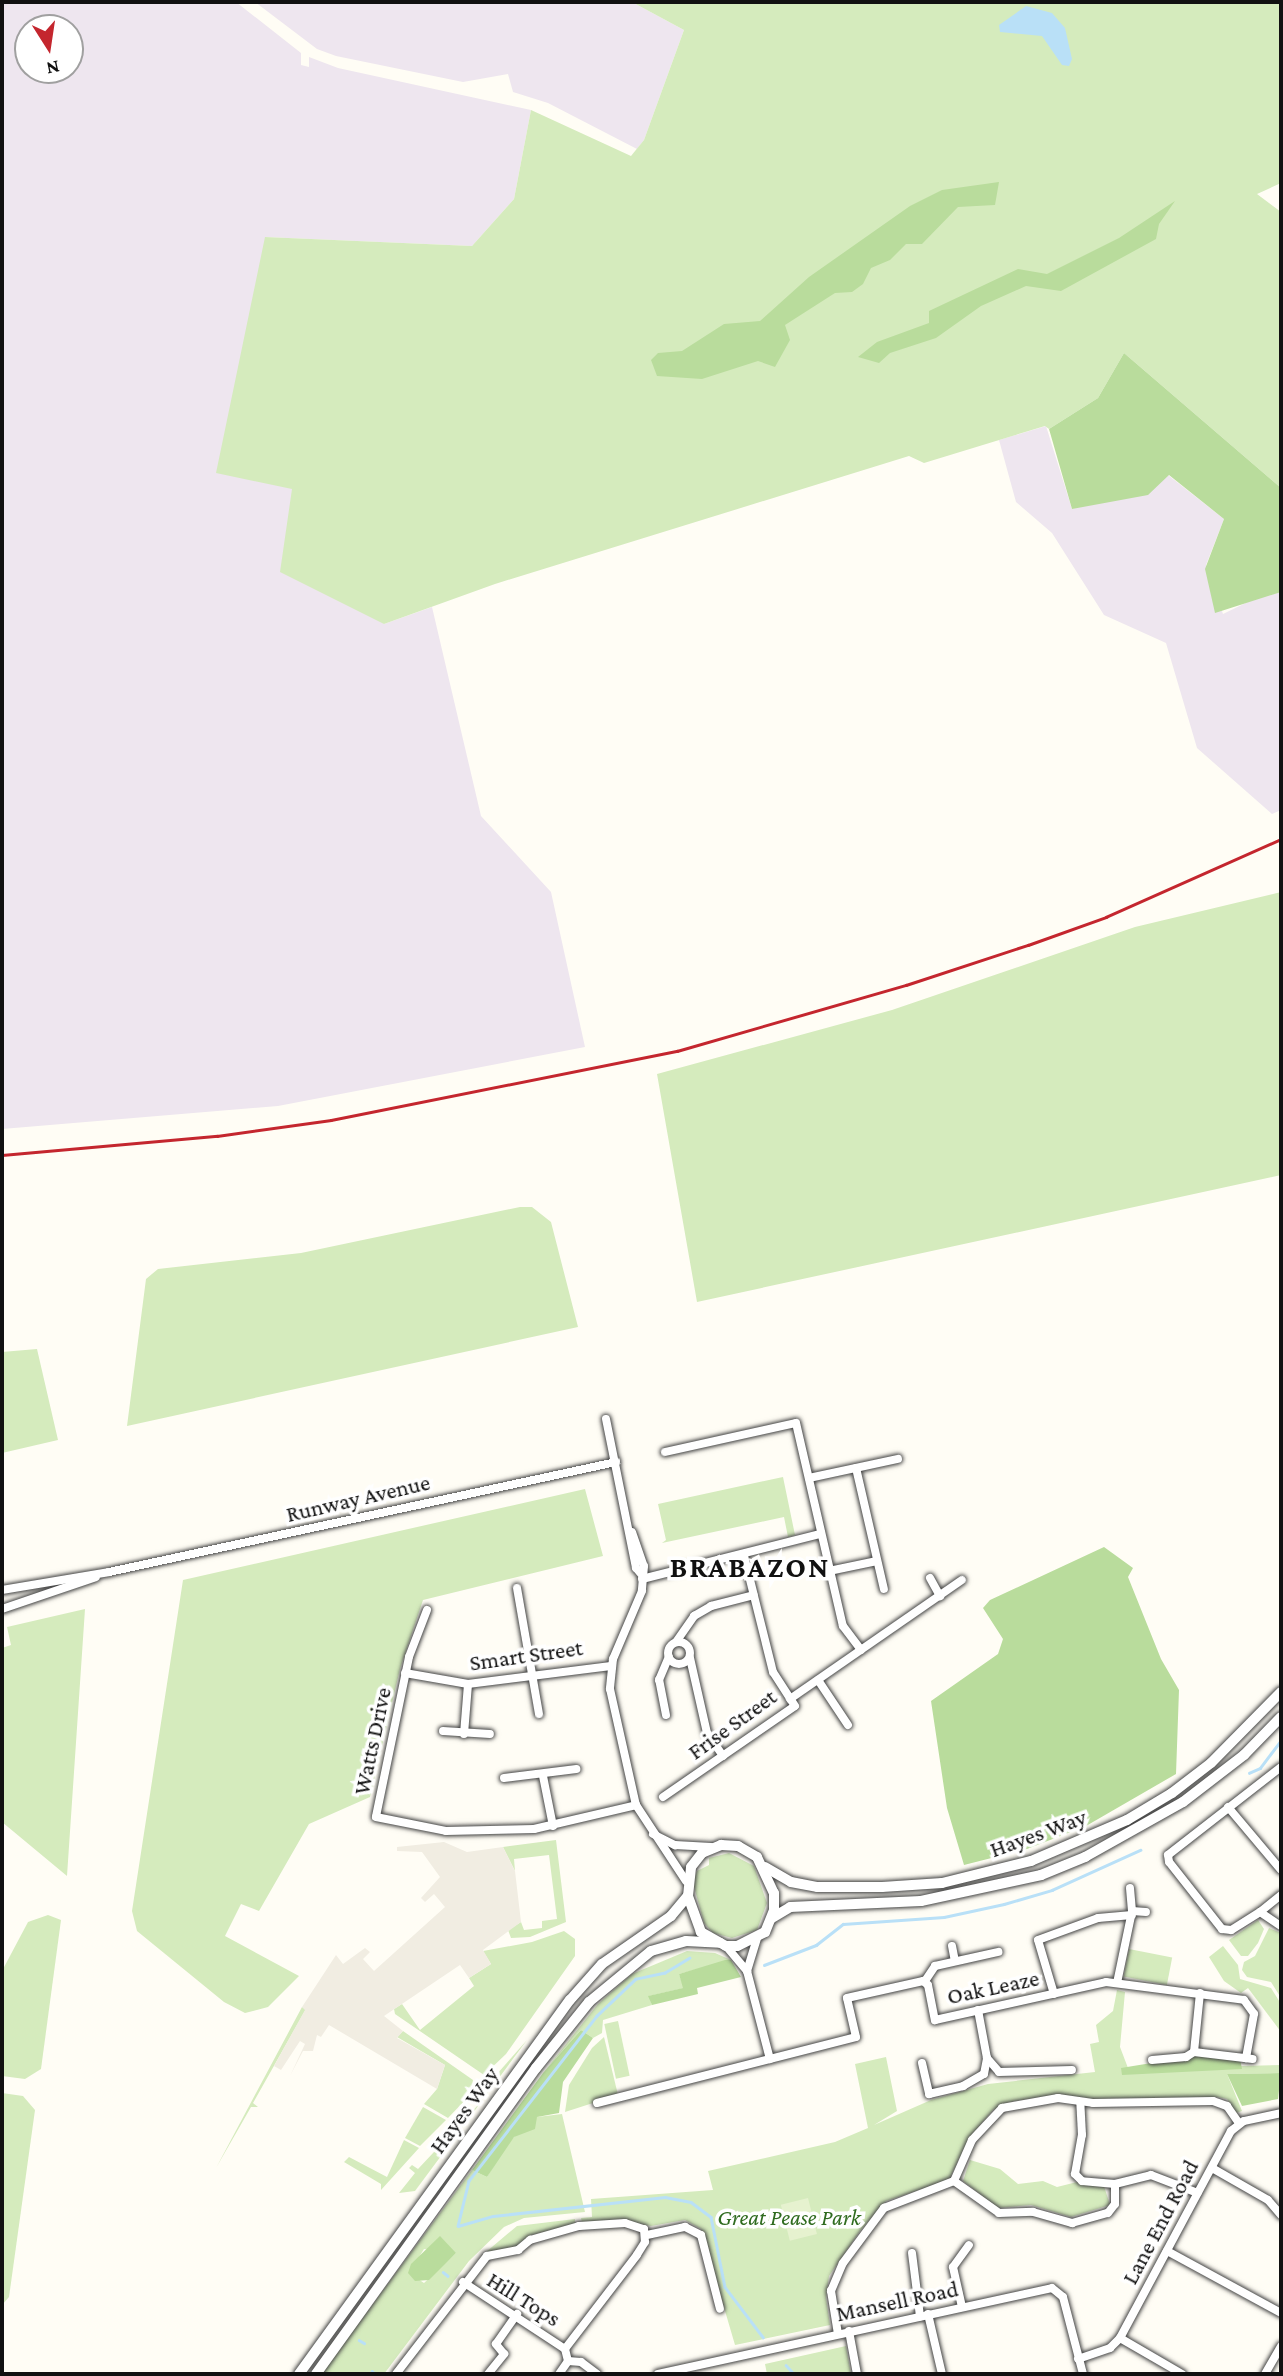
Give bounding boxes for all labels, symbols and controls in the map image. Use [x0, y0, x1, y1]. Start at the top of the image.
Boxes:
north arrow [14, 14, 84, 84]
text: N [45, 56, 62, 80]
street label: Runway Avenue [283, 1468, 433, 1528]
district label: BRABAZON [671, 1549, 829, 1585]
street label: Smart Street [468, 1633, 584, 1677]
street label: Frise Street [682, 1683, 782, 1765]
street label: Watts Drive [347, 1685, 397, 1797]
street label: Hayes Way [986, 1803, 1090, 1863]
street label: Oak Leaze [944, 1964, 1042, 2010]
street label: Hayes Way [423, 2061, 505, 2159]
street label: Lane End Road [1116, 2155, 1204, 2289]
park label: Great Pease Park [717, 2203, 861, 2231]
street label: Hill Tops [482, 2266, 566, 2332]
street label: Mansell Road [833, 2275, 961, 2327]

